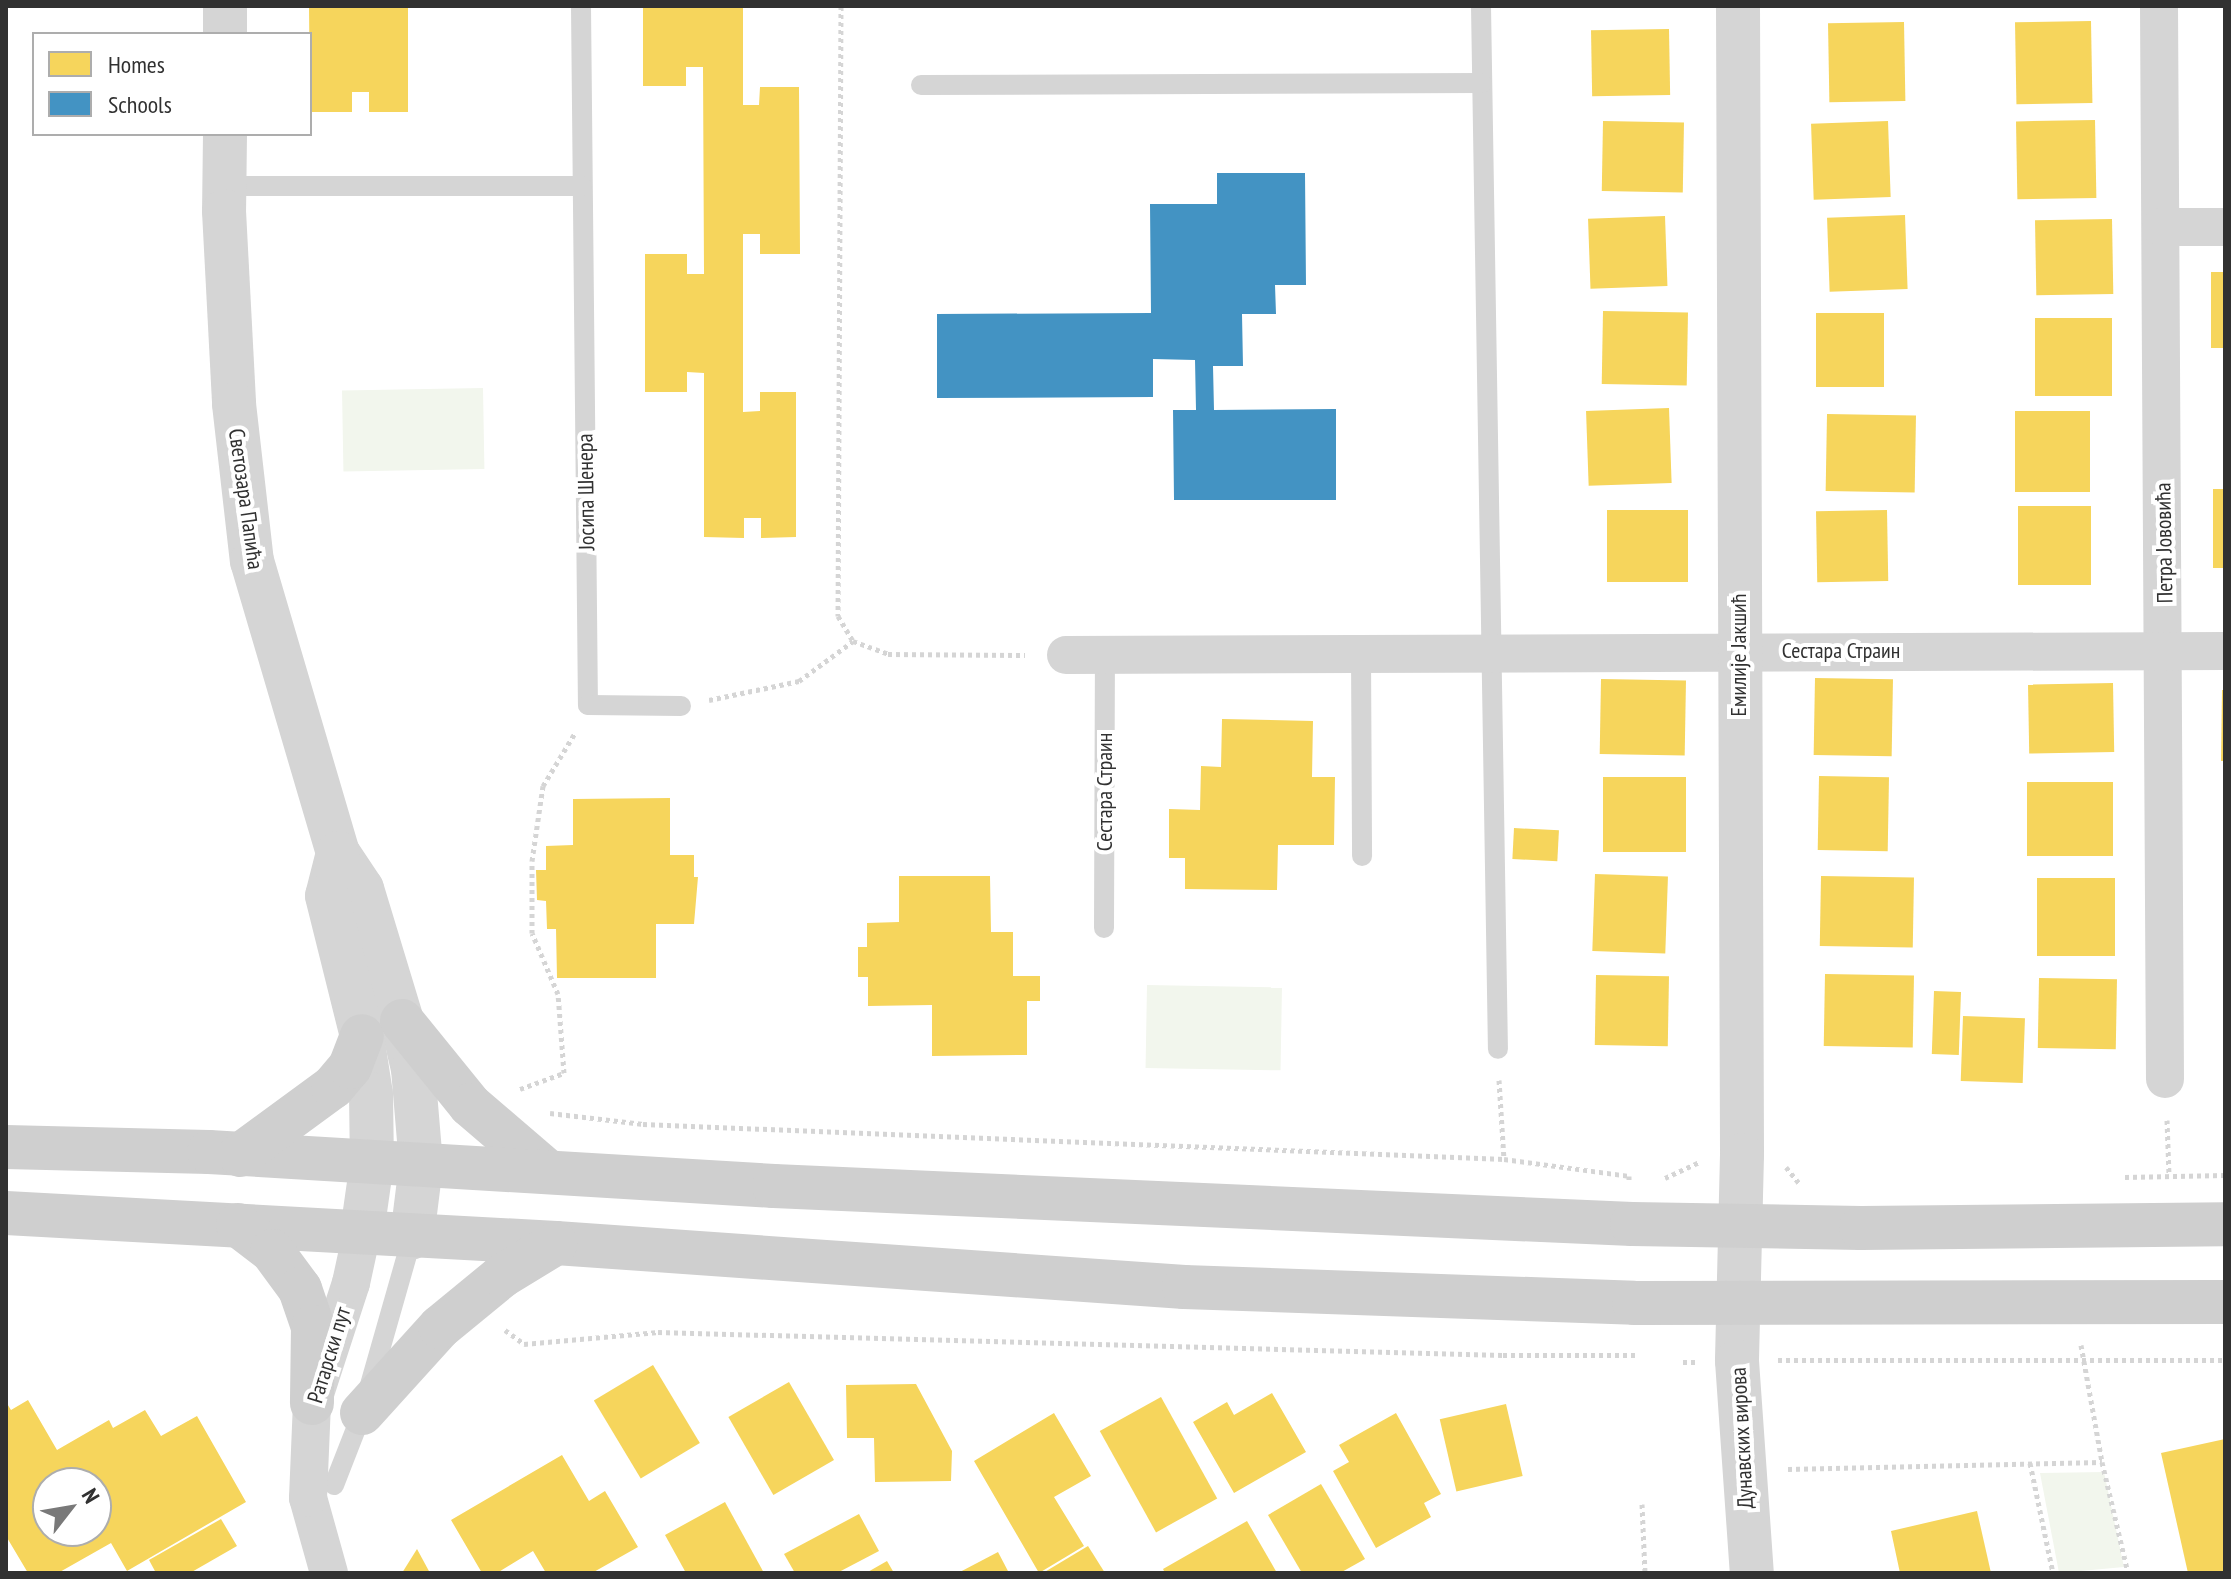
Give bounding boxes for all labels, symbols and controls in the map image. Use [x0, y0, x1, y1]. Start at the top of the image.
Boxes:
legend [32, 32, 312, 136]
text: Homes [108, 49, 165, 80]
text: Schools [108, 89, 172, 120]
street label: Светозара Папића [223, 427, 269, 571]
street label: Јосипа Шенера [572, 433, 600, 551]
street label: Петра Јововића [2150, 482, 2178, 604]
street label: Емилије Јакшић [1726, 594, 1752, 716]
street label: Сестара Страин [1782, 638, 1900, 664]
street label: Сестара Страин [1092, 733, 1118, 851]
street label: Ратарски пут [302, 1304, 356, 1406]
street label: Дунавских вирова [1725, 1366, 1759, 1510]
north arrow [32, 1467, 112, 1547]
text: N [76, 1483, 106, 1508]

